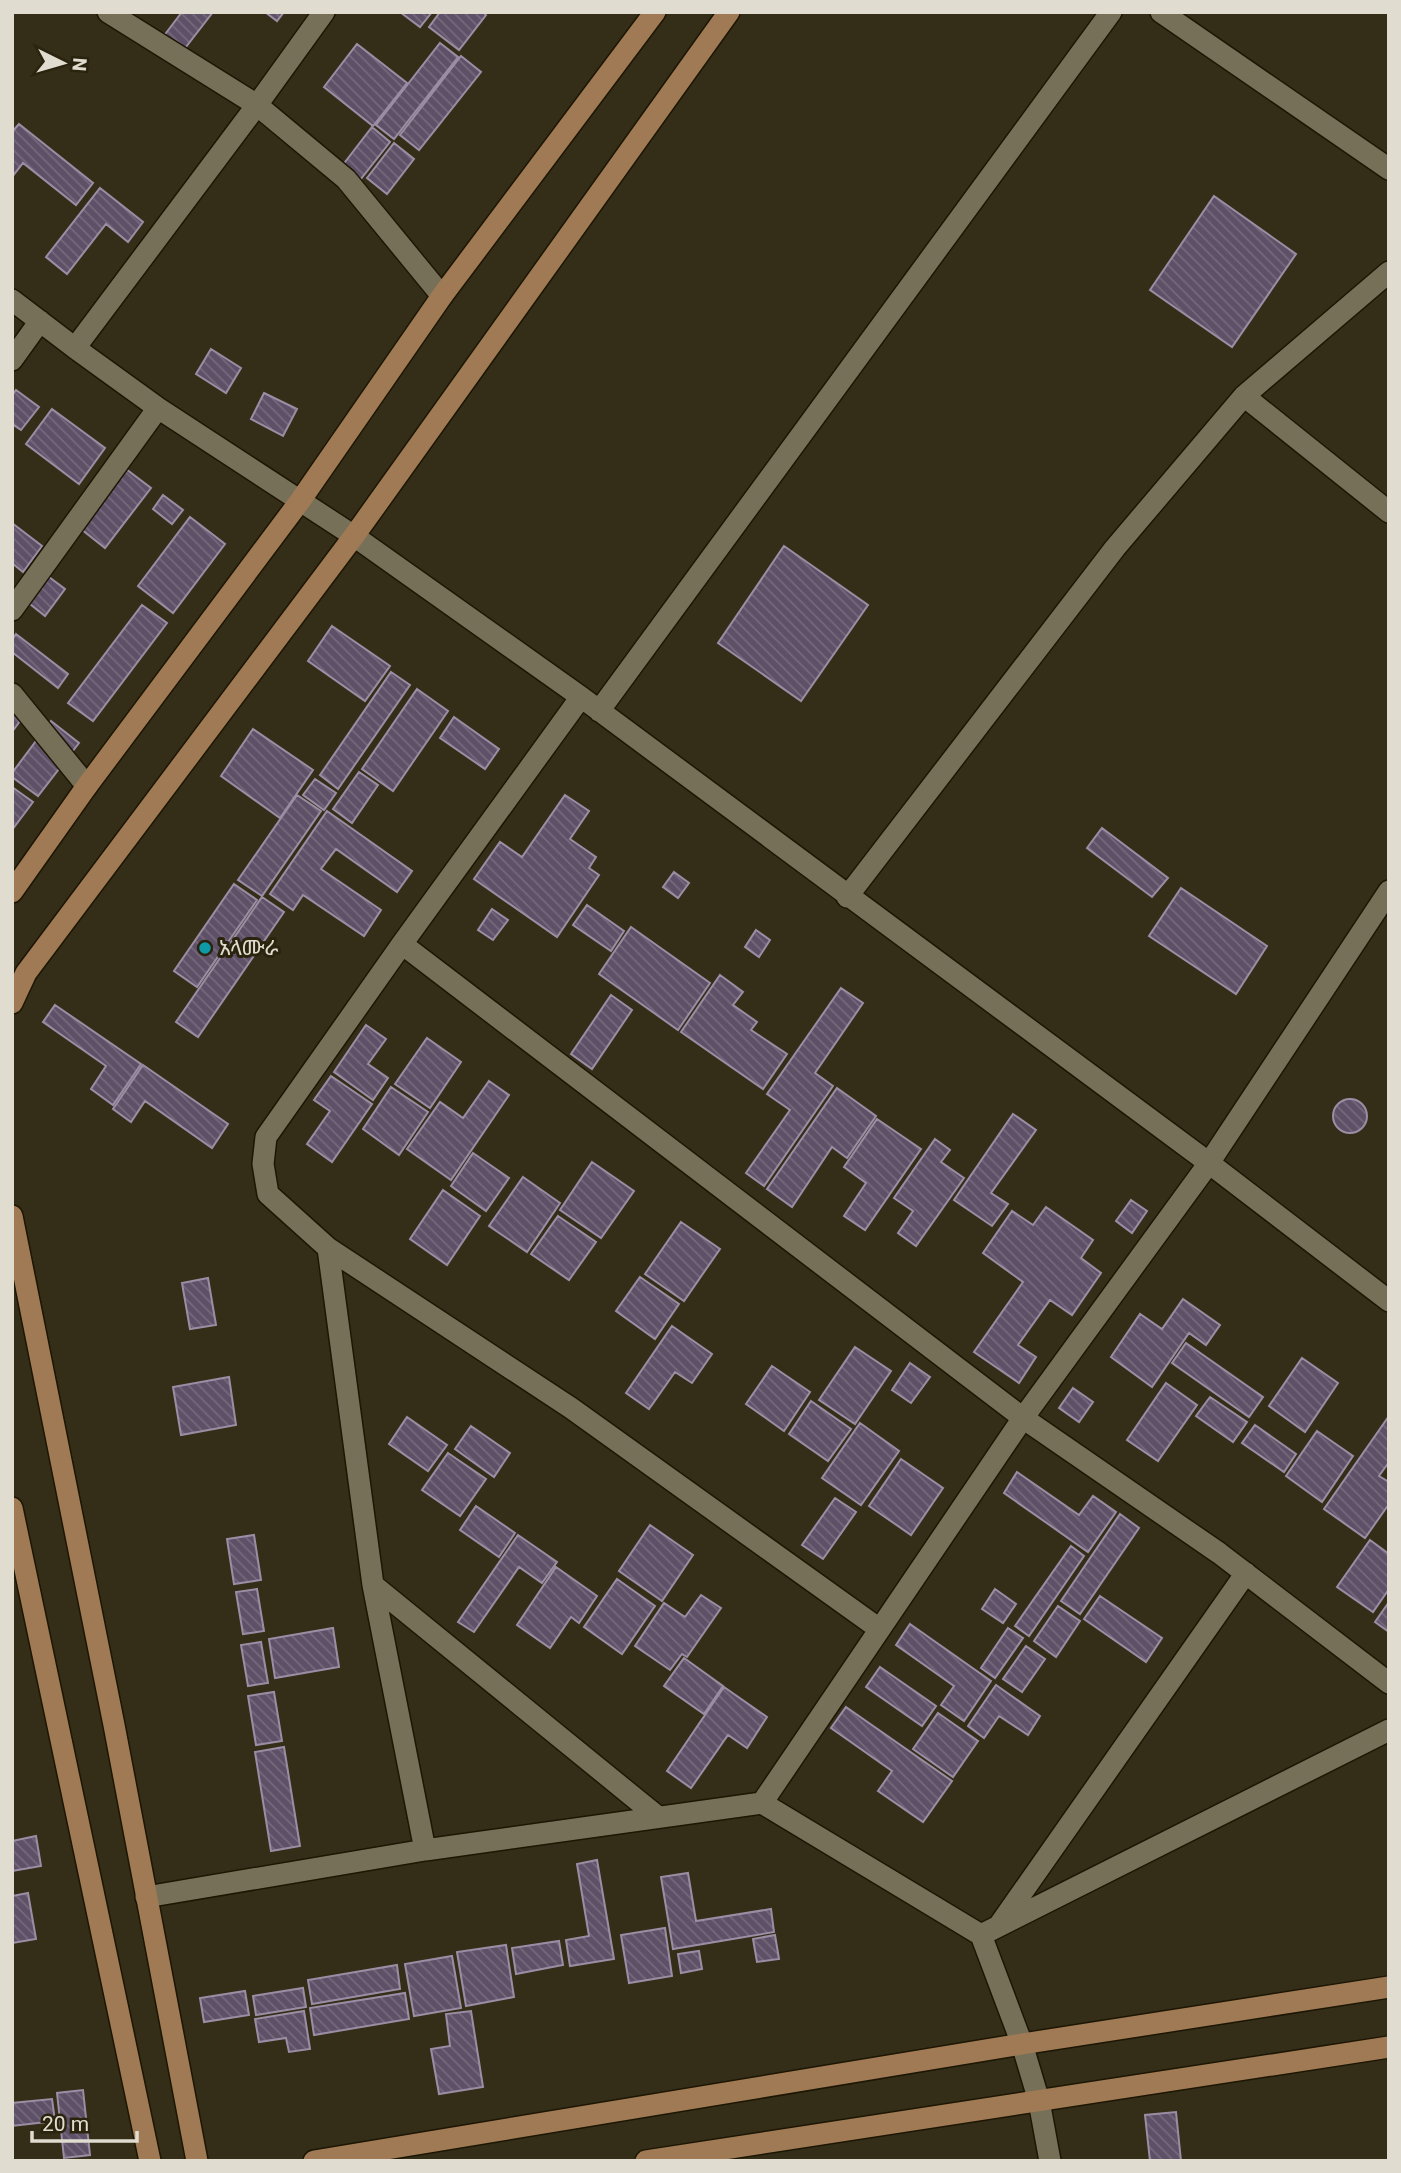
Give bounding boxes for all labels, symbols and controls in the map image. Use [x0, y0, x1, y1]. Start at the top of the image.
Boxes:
north arrow [28, 28, 98, 98]
text: N [67, 57, 91, 72]
place label: አላሙራ [219, 936, 279, 960]
marker: አላሙራ [197, 940, 213, 956]
scale bar [32, 2100, 136, 2144]
text: 20 m [42, 2112, 89, 2136]

